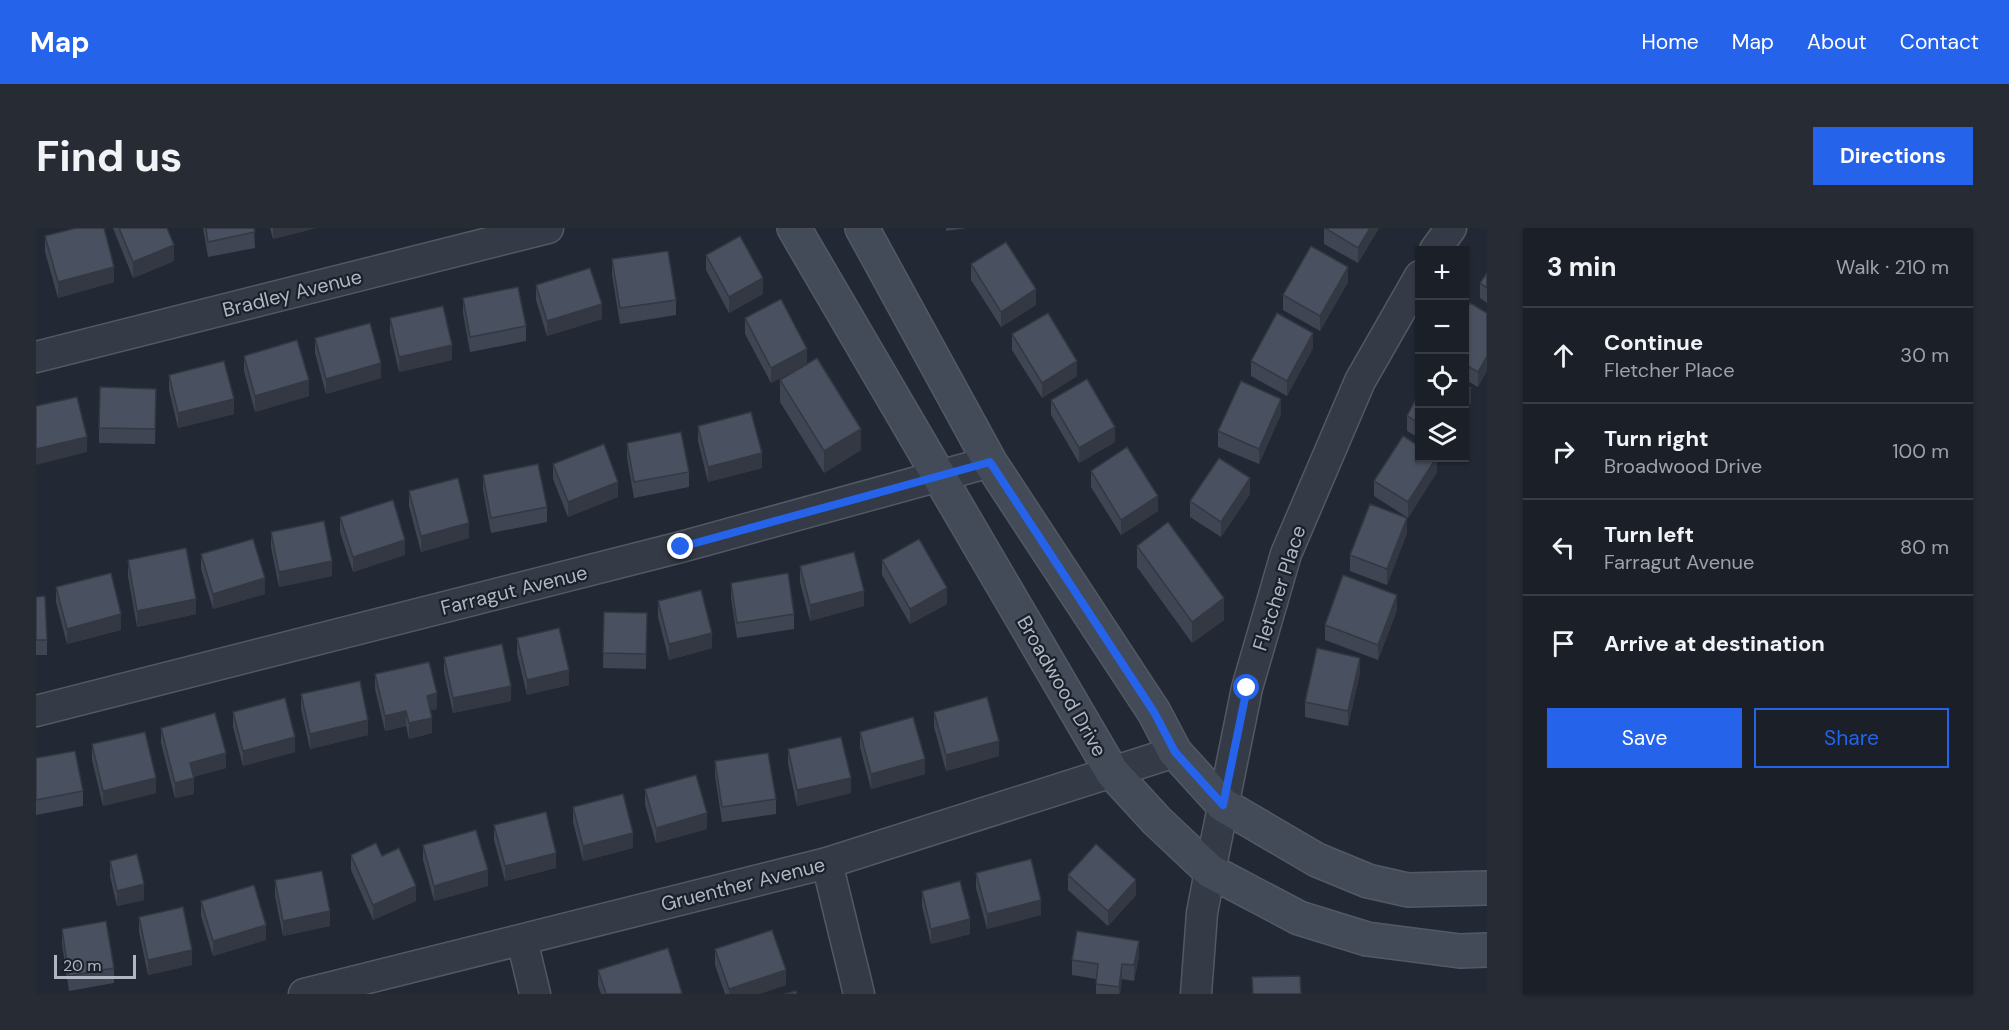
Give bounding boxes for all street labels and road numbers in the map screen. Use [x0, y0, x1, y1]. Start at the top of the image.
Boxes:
street label: Bradley Avenue [220, 263, 364, 323]
street label: Fletcher Place [1246, 522, 1312, 654]
street label: Farragut Avenue [438, 559, 590, 621]
street label: Broadwood Drive [1011, 611, 1113, 761]
street label: Gruenther Avenue [658, 851, 828, 917]

